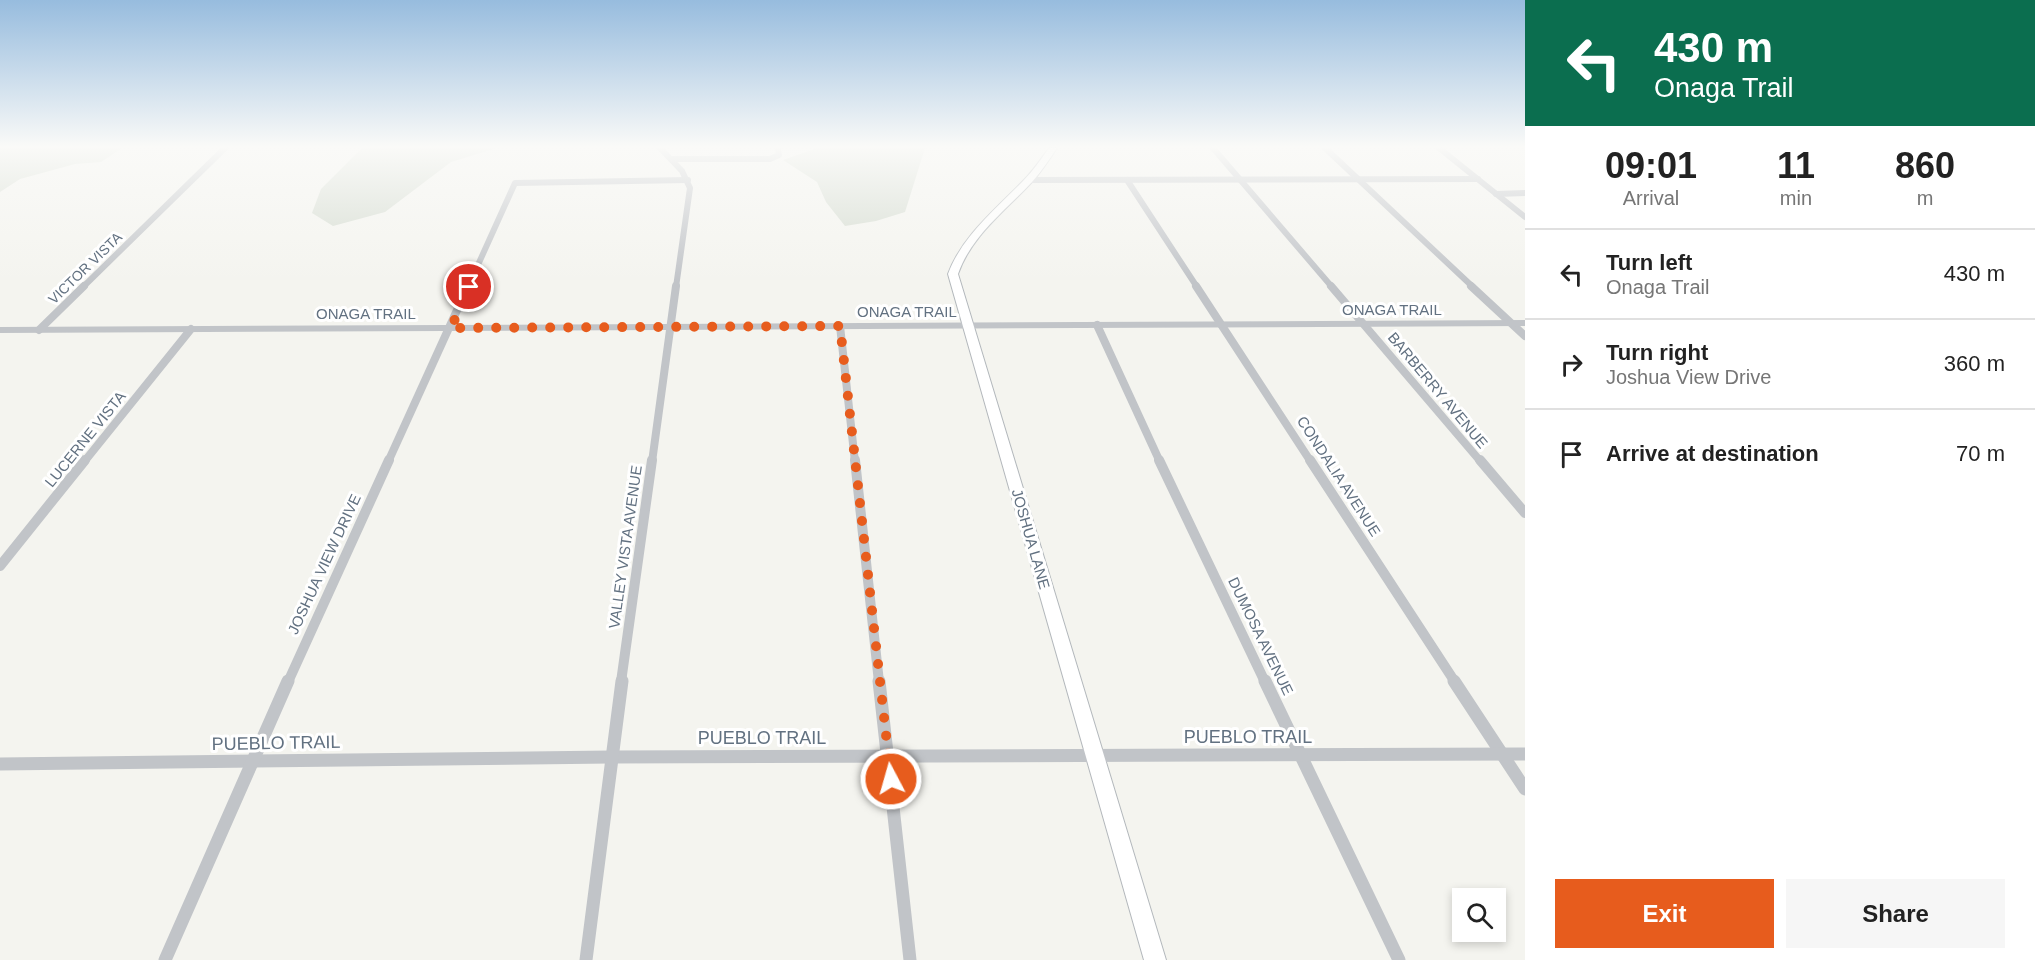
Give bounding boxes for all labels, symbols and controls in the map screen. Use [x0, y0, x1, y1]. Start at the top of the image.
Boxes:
icon: left [1555, 24, 1633, 102]
text: 430 m [1654, 24, 1773, 71]
text: Onaga Trail [1654, 73, 1794, 103]
text: 09:01 [1605, 145, 1697, 186]
text: 11 [1777, 145, 1815, 186]
text: 860 [1895, 145, 1955, 186]
text: Arrival [1623, 187, 1679, 209]
text: min [1780, 187, 1812, 209]
text: m [1917, 187, 1933, 209]
street label: VICTOR VISTA [45, 228, 126, 307]
text: Turn left [1606, 250, 1692, 275]
icon: left [1555, 258, 1588, 291]
pin [443, 261, 494, 312]
text: 430 m [1944, 261, 2005, 286]
icon: arrive [452, 270, 485, 303]
text: Onaga Trail [1606, 276, 1709, 298]
street label: ONAGA TRAIL [1342, 301, 1442, 318]
street label: ONAGA TRAIL [857, 303, 957, 320]
street label: ONAGA TRAIL [316, 305, 416, 322]
street label: BARBERRY AVENUE [1385, 329, 1491, 451]
text: Turn right [1606, 340, 1708, 365]
icon: right [1555, 348, 1588, 381]
text: 360 m [1944, 351, 2005, 376]
text: Joshua View Drive [1606, 366, 1771, 388]
street label: LUCERNE VISTA [41, 388, 129, 490]
street label: CONDALIA AVENUE [1294, 413, 1384, 539]
icon: arrive [1555, 438, 1588, 471]
text: Arrive at destination [1606, 441, 1819, 466]
text: 70 m [1956, 441, 2005, 466]
street label: VALLEY VISTA AVENUE [605, 464, 645, 630]
street label: JOSHUA LANE [1009, 487, 1053, 591]
street label: JOSHUA VIEW DRIVE [284, 491, 364, 637]
street label: DUMOSA AVENUE [1225, 574, 1297, 698]
street label: PUEBLO TRAIL [1184, 727, 1312, 747]
street label: PUEBLO TRAIL [698, 728, 826, 748]
street label: PUEBLO TRAIL [211, 732, 341, 754]
position arrow [859, 747, 923, 811]
button: Exit [1555, 879, 1774, 948]
button: Share [1786, 879, 2005, 948]
map controls [1452, 888, 1506, 942]
button: search [1452, 888, 1506, 942]

